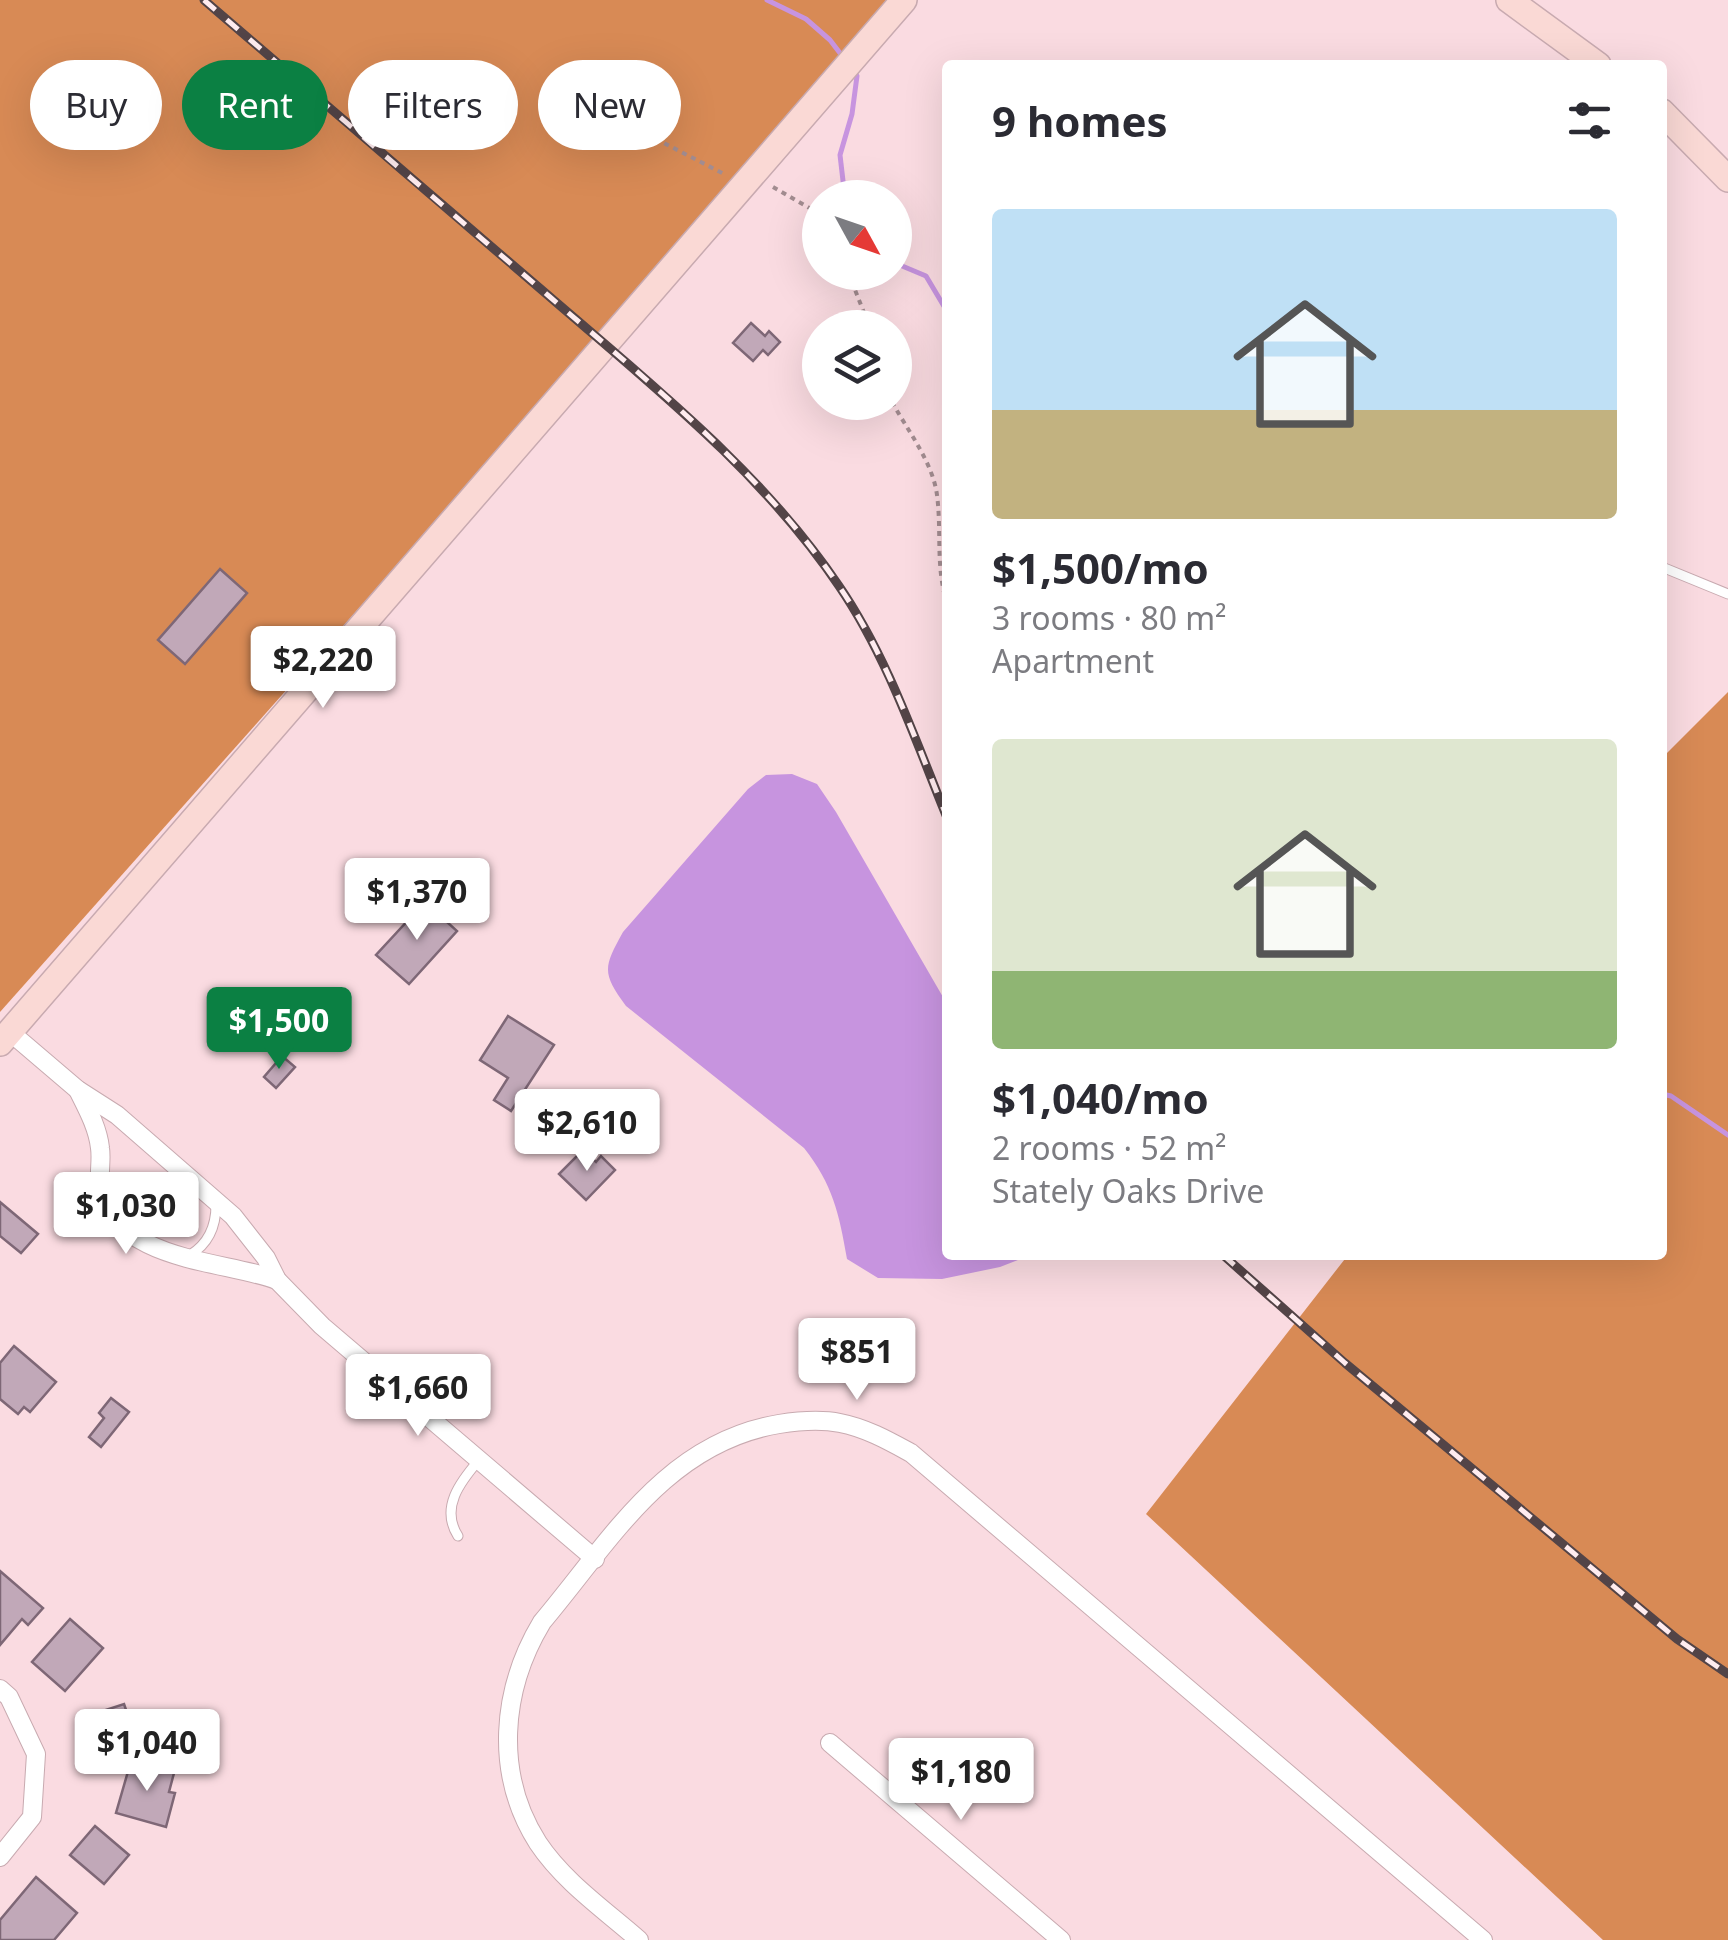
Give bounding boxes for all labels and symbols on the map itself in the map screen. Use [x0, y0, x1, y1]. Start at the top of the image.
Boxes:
north arrow [802, 180, 912, 290]
pin: $2,220 [242, 626, 404, 711]
pin: $1,370 [336, 858, 498, 943]
pin: $1,500 [198, 987, 360, 1072]
pin: $2,610 [506, 1089, 668, 1174]
pin: $1,030 [45, 1172, 207, 1257]
pin: $851 [798, 1318, 916, 1403]
pin: $1,660 [337, 1354, 499, 1439]
pin: $1,040 [66, 1709, 228, 1794]
pin: $1,180 [880, 1738, 1042, 1823]

